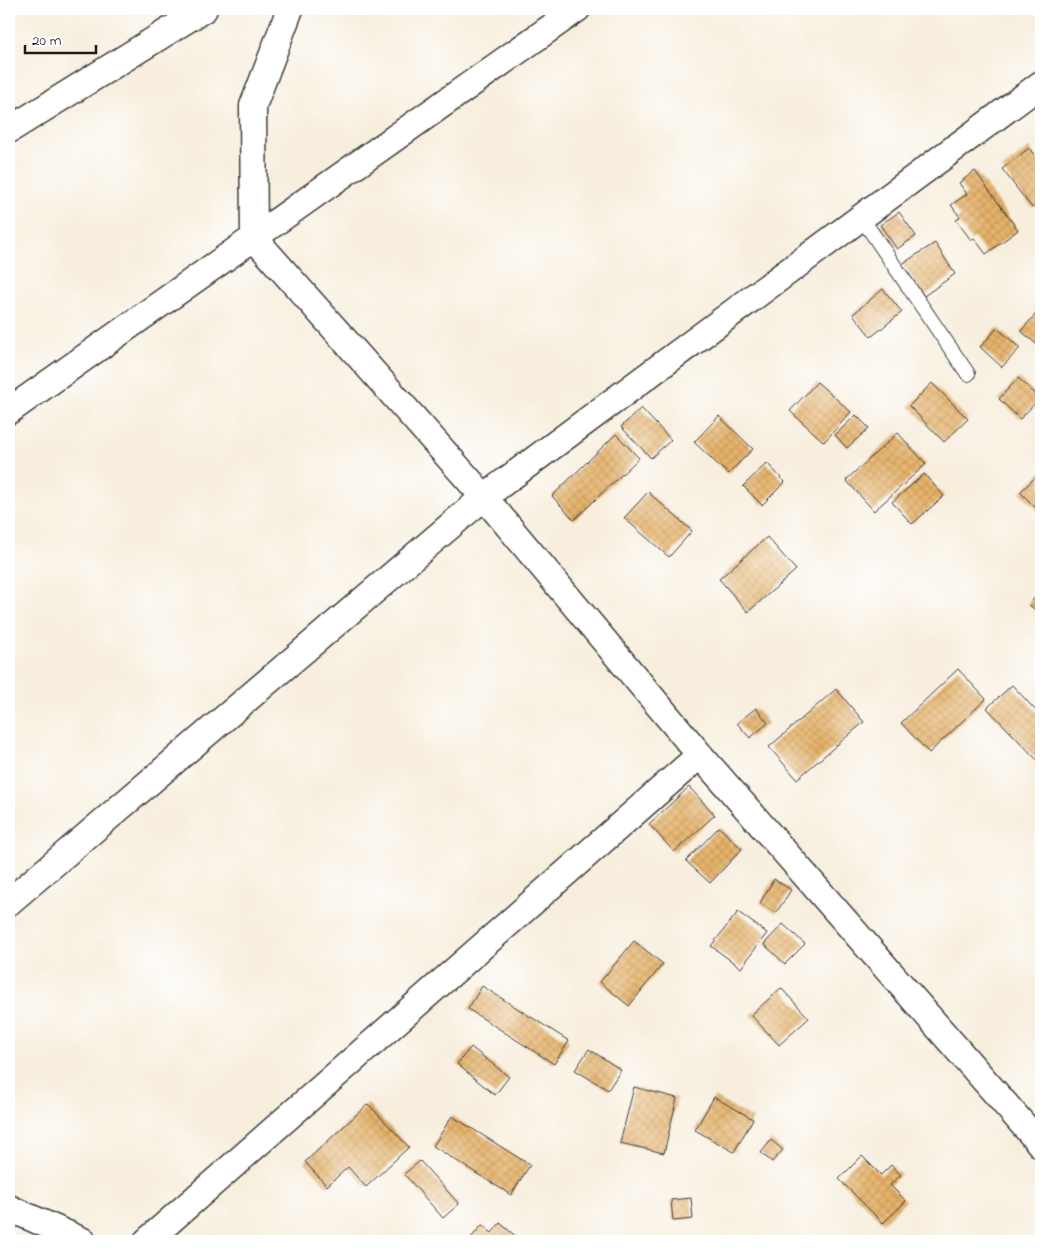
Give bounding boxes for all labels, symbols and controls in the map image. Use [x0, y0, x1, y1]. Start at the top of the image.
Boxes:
scale bar [25, 22, 96, 54]
text: 20 m [32, 30, 62, 52]

